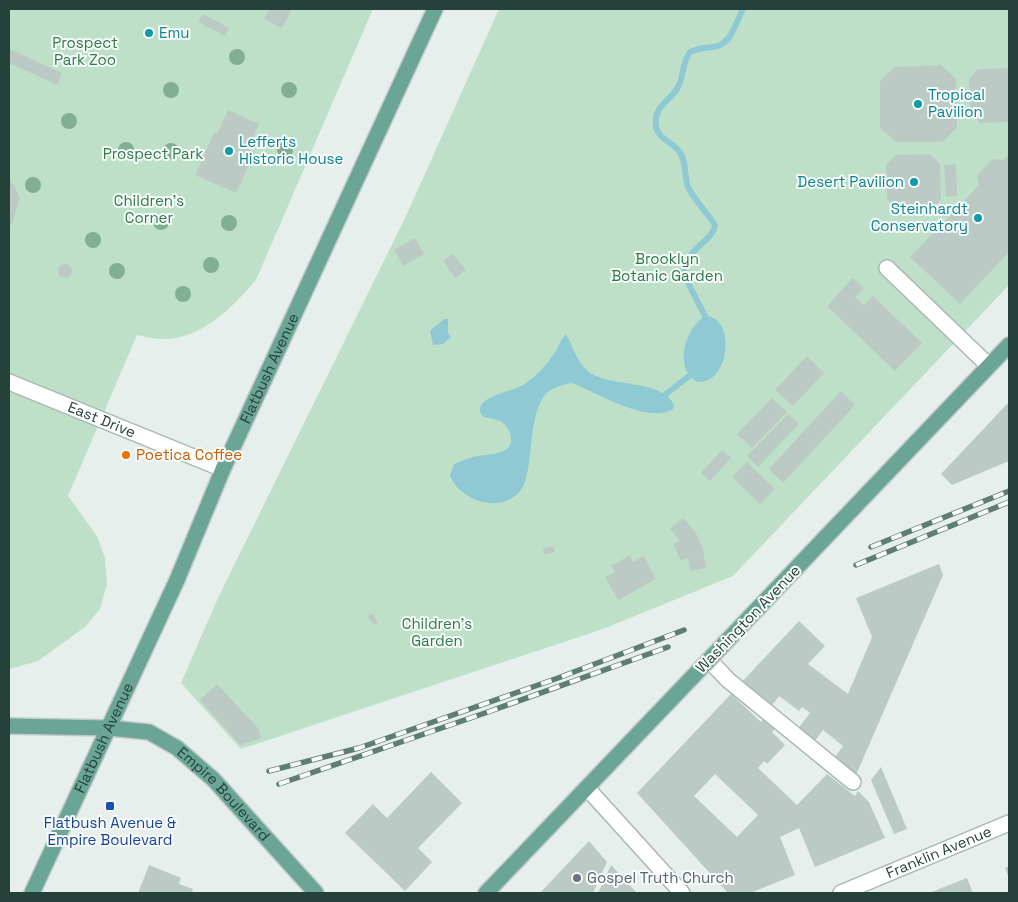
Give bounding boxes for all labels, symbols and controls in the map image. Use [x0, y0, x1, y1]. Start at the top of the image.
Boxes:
place label: Emu [159, 23, 189, 42]
marker: Emu [143, 27, 155, 39]
park label: Prospect Park Zoo [52, 33, 118, 69]
place label: Tropical Pavilion [928, 85, 985, 121]
marker: Tropical Pavilion [912, 98, 924, 110]
place label: Lefferts Historic House [239, 132, 343, 168]
park label: Prospect Park [103, 144, 203, 163]
marker: Lefferts Historic House [223, 145, 235, 157]
place label: Desert Pavilion [797, 172, 904, 191]
marker: Desert Pavilion [908, 176, 920, 188]
park label: Children's Corner [114, 191, 184, 227]
place label: Steinhardt Conservatory [871, 199, 968, 235]
marker: Steinhardt Conservatory [972, 212, 984, 224]
park label: Brooklyn Botanic Garden [611, 249, 723, 285]
street label: Flatbush Avenue [235, 310, 303, 426]
street label: East Drive [65, 397, 139, 442]
place label: Poetica Coffee [136, 445, 242, 464]
marker: Poetica Coffee [120, 449, 132, 461]
street label: Washington Avenue [691, 561, 804, 677]
park label: Children's Garden [402, 614, 472, 650]
street label: Flatbush Avenue [70, 679, 137, 796]
street label: Empire Boulevard [173, 742, 274, 845]
marker: Flatbush Avenue & Empire Boulevard [104, 800, 116, 812]
place label: Flatbush Avenue & Empire Boulevard [44, 813, 176, 849]
street label: Franklin Avenue [883, 821, 994, 882]
place label: Gospel Truth Church [587, 868, 734, 887]
marker: Gospel Truth Church [571, 872, 583, 884]

